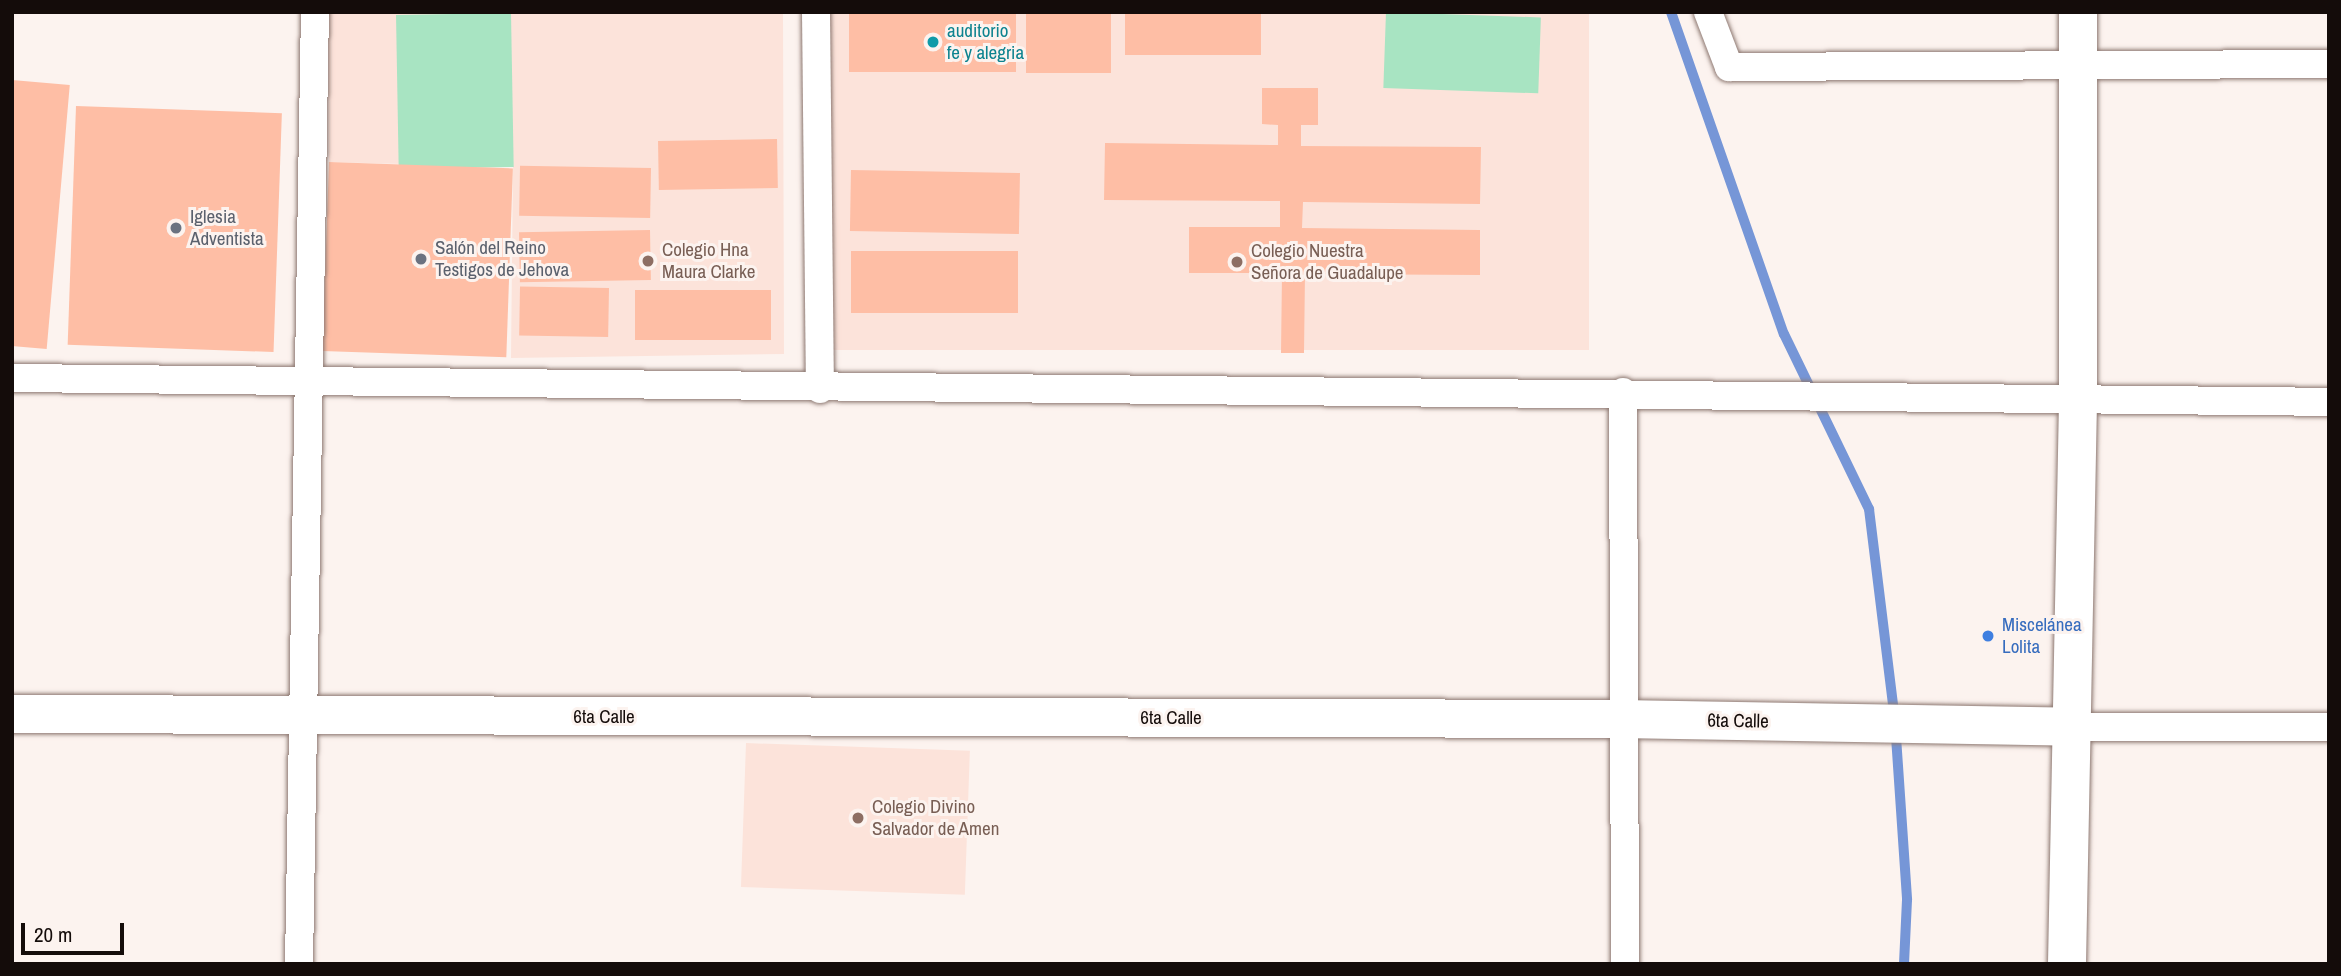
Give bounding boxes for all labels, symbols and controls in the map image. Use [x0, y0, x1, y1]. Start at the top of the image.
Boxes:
place label: auditorio fe y alegria [947, 20, 1024, 64]
marker: auditorio fe y alegria [925, 34, 941, 50]
place label: Iglesia Adventista [190, 206, 264, 250]
marker: Iglesia Adventista [168, 220, 184, 236]
place label: Salón del Reino Testigos de Jehova [435, 237, 569, 281]
place label: Colegio Hna Maura Clarke [662, 239, 755, 283]
place label: Colegio Nuestra Señora de Guadalupe [1251, 240, 1403, 284]
marker: Salón del Reino Testigos de Jehova [413, 251, 429, 267]
marker: Colegio Hna Maura Clarke [640, 253, 656, 269]
marker: Colegio Nuestra Señora de Guadalupe [1229, 254, 1245, 270]
place label: Miscelánea Lolita [2002, 614, 2082, 658]
marker: Miscelánea Lolita [1980, 628, 1996, 644]
street label: 6ta Calle [573, 706, 635, 728]
street label: 6ta Calle [1140, 707, 1202, 729]
street label: 6ta Calle [1707, 709, 1769, 733]
place label: Colegio Divino Salvador de Amen [872, 796, 1000, 840]
marker: Colegio Divino Salvador de Amen [850, 810, 866, 826]
scale bar [24, 909, 128, 953]
text: 20 m [34, 920, 72, 949]

